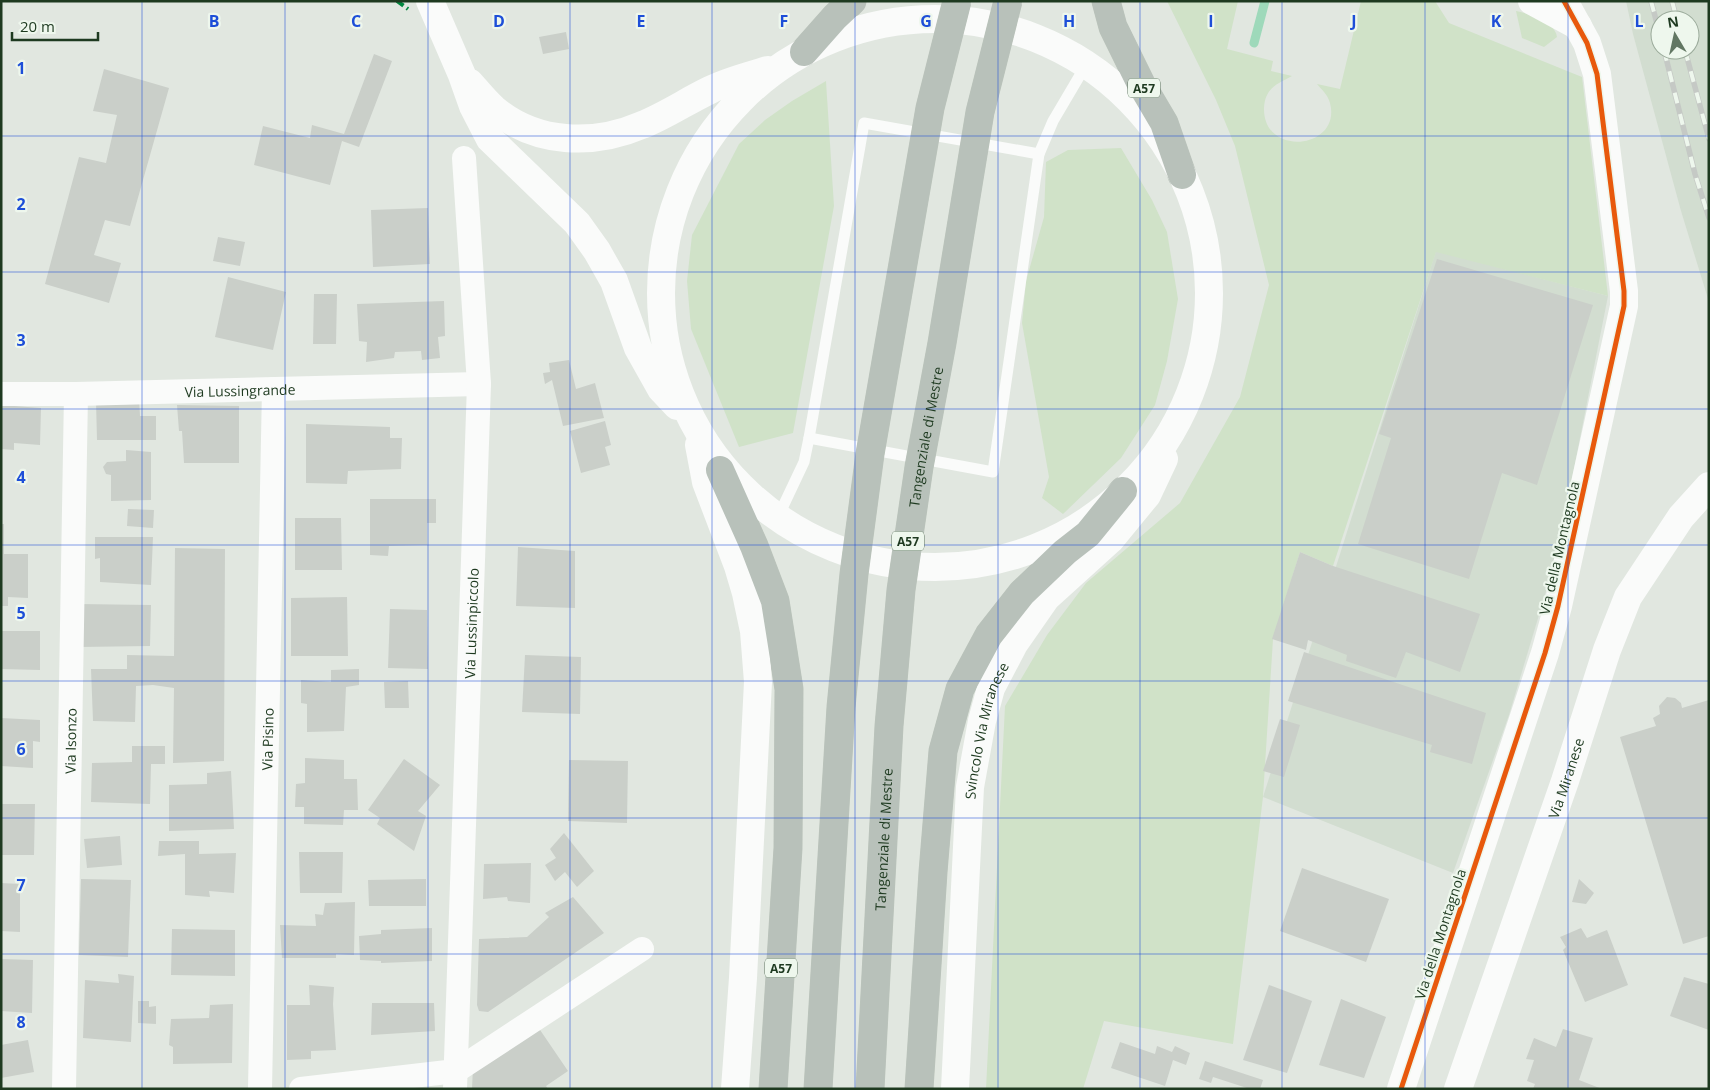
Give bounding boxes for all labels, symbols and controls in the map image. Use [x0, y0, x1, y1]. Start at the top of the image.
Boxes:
scale bar [12, 10, 99, 42]
text: B [209, 10, 219, 32]
text: C [351, 10, 361, 32]
text: D [493, 10, 505, 32]
text: E [637, 10, 646, 32]
text: F [780, 10, 788, 32]
text: G [920, 10, 932, 32]
text: H [1063, 10, 1075, 32]
text: I [1208, 10, 1214, 32]
text: J [1349, 10, 1357, 32]
text: K [1491, 10, 1502, 32]
text: L [1634, 10, 1644, 32]
north arrow [1650, 10, 1700, 60]
text: N [1666, 11, 1680, 32]
text: 20 m [20, 16, 55, 36]
text: 1 [16, 57, 26, 79]
road number: A57 [1128, 78, 1160, 98]
text: 2 [16, 193, 26, 215]
text: 3 [16, 329, 26, 351]
street label: Tangenziale di Mestre [904, 365, 947, 509]
street label: Via Lussingrande [184, 379, 296, 401]
text: 4 [16, 466, 26, 488]
street label: Via della Montagnola [1534, 479, 1584, 617]
road number: A57 [892, 532, 924, 550]
street label: Via Lussinpiccolo [459, 568, 482, 679]
text: 5 [16, 602, 26, 624]
street label: Svincolo Via Miranese [960, 659, 1013, 800]
street label: Via Isonzo [60, 708, 80, 774]
street label: Via Pisino [257, 708, 277, 771]
street label: Via Miranese [1543, 735, 1588, 821]
text: 6 [16, 738, 26, 760]
street label: Tangenziale di Mestre [870, 767, 896, 911]
street label: Via della Montagnola [1410, 866, 1470, 1002]
text: 7 [16, 874, 26, 896]
road number: A57 [765, 958, 797, 978]
text: 8 [16, 1011, 26, 1033]

